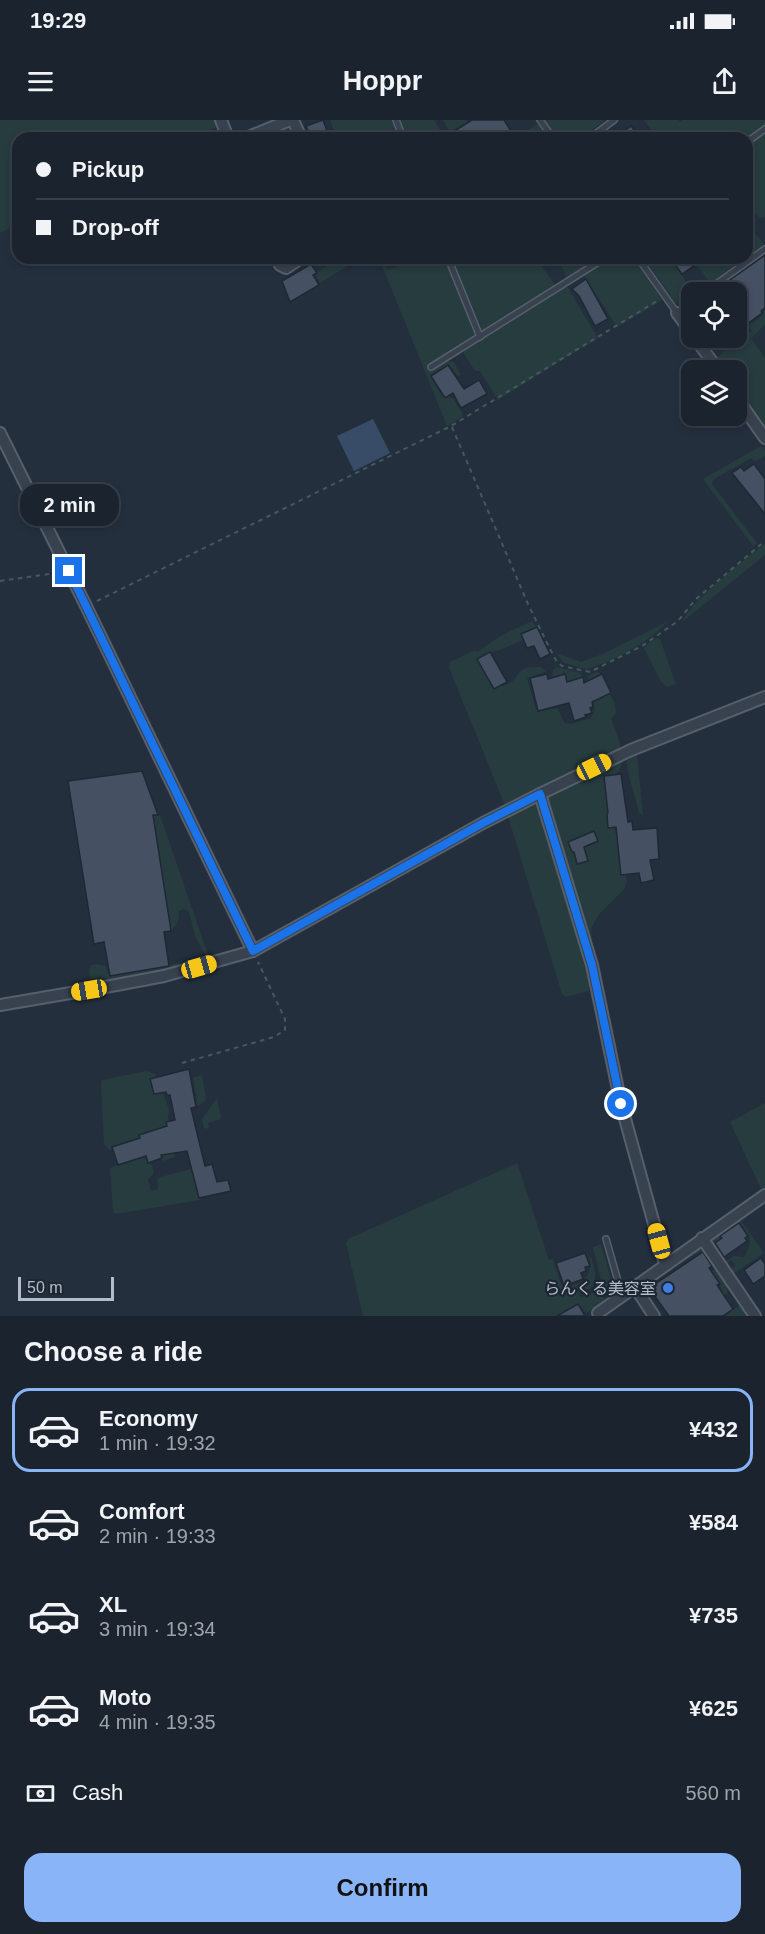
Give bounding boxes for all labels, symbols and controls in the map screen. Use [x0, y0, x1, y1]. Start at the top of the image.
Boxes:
text: 19:29 [30, 8, 86, 33]
icon: menu [24, 65, 57, 98]
icon: share [708, 65, 741, 98]
text: Hoppr [343, 66, 422, 96]
text: Pickup [72, 157, 144, 182]
text: Drop-off [72, 215, 159, 240]
map controls [681, 282, 747, 426]
button: locate [681, 282, 747, 348]
button: layers [681, 360, 747, 426]
callout: 2 min [20, 484, 118, 526]
text: 2 min [43, 494, 96, 516]
route end [55, 557, 82, 584]
car [574, 751, 614, 783]
car [179, 953, 219, 981]
car [70, 978, 108, 1002]
route start [607, 1090, 634, 1117]
car [646, 1221, 672, 1261]
scale bar [18, 1274, 114, 1302]
text: 50 m [27, 1279, 63, 1296]
place label: らんくる美容室 [544, 1280, 656, 1297]
marker: らんくる美容室 [661, 1281, 675, 1295]
text: Choose a ride [24, 1337, 203, 1367]
icon: car [27, 1403, 81, 1457]
text: Economy [99, 1406, 198, 1431]
text: ¥432 [689, 1417, 738, 1442]
text: 1 min · 19:32 [99, 1432, 216, 1454]
icon: car [27, 1496, 81, 1550]
text: Comfort [99, 1499, 185, 1524]
text: ¥584 [689, 1510, 738, 1535]
text: 2 min · 19:33 [99, 1525, 216, 1547]
icon: car [27, 1589, 81, 1643]
text: XL [99, 1592, 127, 1617]
text: ¥735 [689, 1603, 738, 1628]
text: 3 min · 19:34 [99, 1618, 216, 1640]
icon: car [27, 1682, 81, 1736]
text: Moto [99, 1685, 152, 1710]
text: ¥625 [689, 1696, 738, 1721]
text: 4 min · 19:35 [99, 1711, 216, 1733]
icon: cash [24, 1777, 57, 1810]
text: Cash [72, 1780, 123, 1805]
text: 560 m [685, 1782, 741, 1804]
button: Confirm [24, 1853, 741, 1922]

